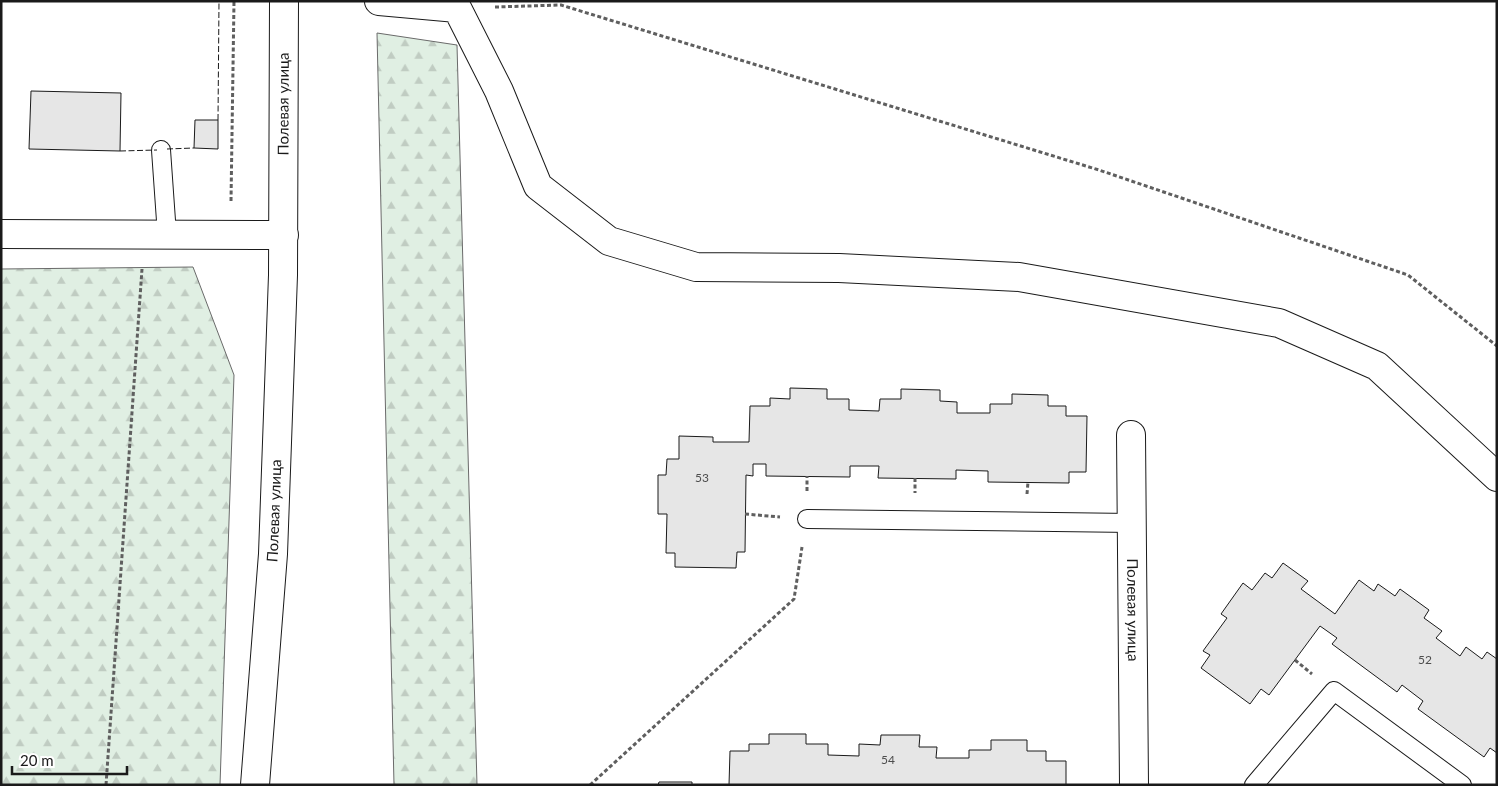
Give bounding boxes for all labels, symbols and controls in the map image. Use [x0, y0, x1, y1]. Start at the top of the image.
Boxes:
street label: Полевая улица [273, 52, 292, 155]
street label: Полевая улица [262, 459, 284, 563]
house number: 53 [695, 470, 709, 485]
street label: Полевая улица [1124, 558, 1143, 662]
house number: 52 [1418, 652, 1432, 667]
scale bar [12, 744, 128, 776]
text: 20 m [20, 751, 54, 769]
house number: 54 [881, 752, 895, 767]

